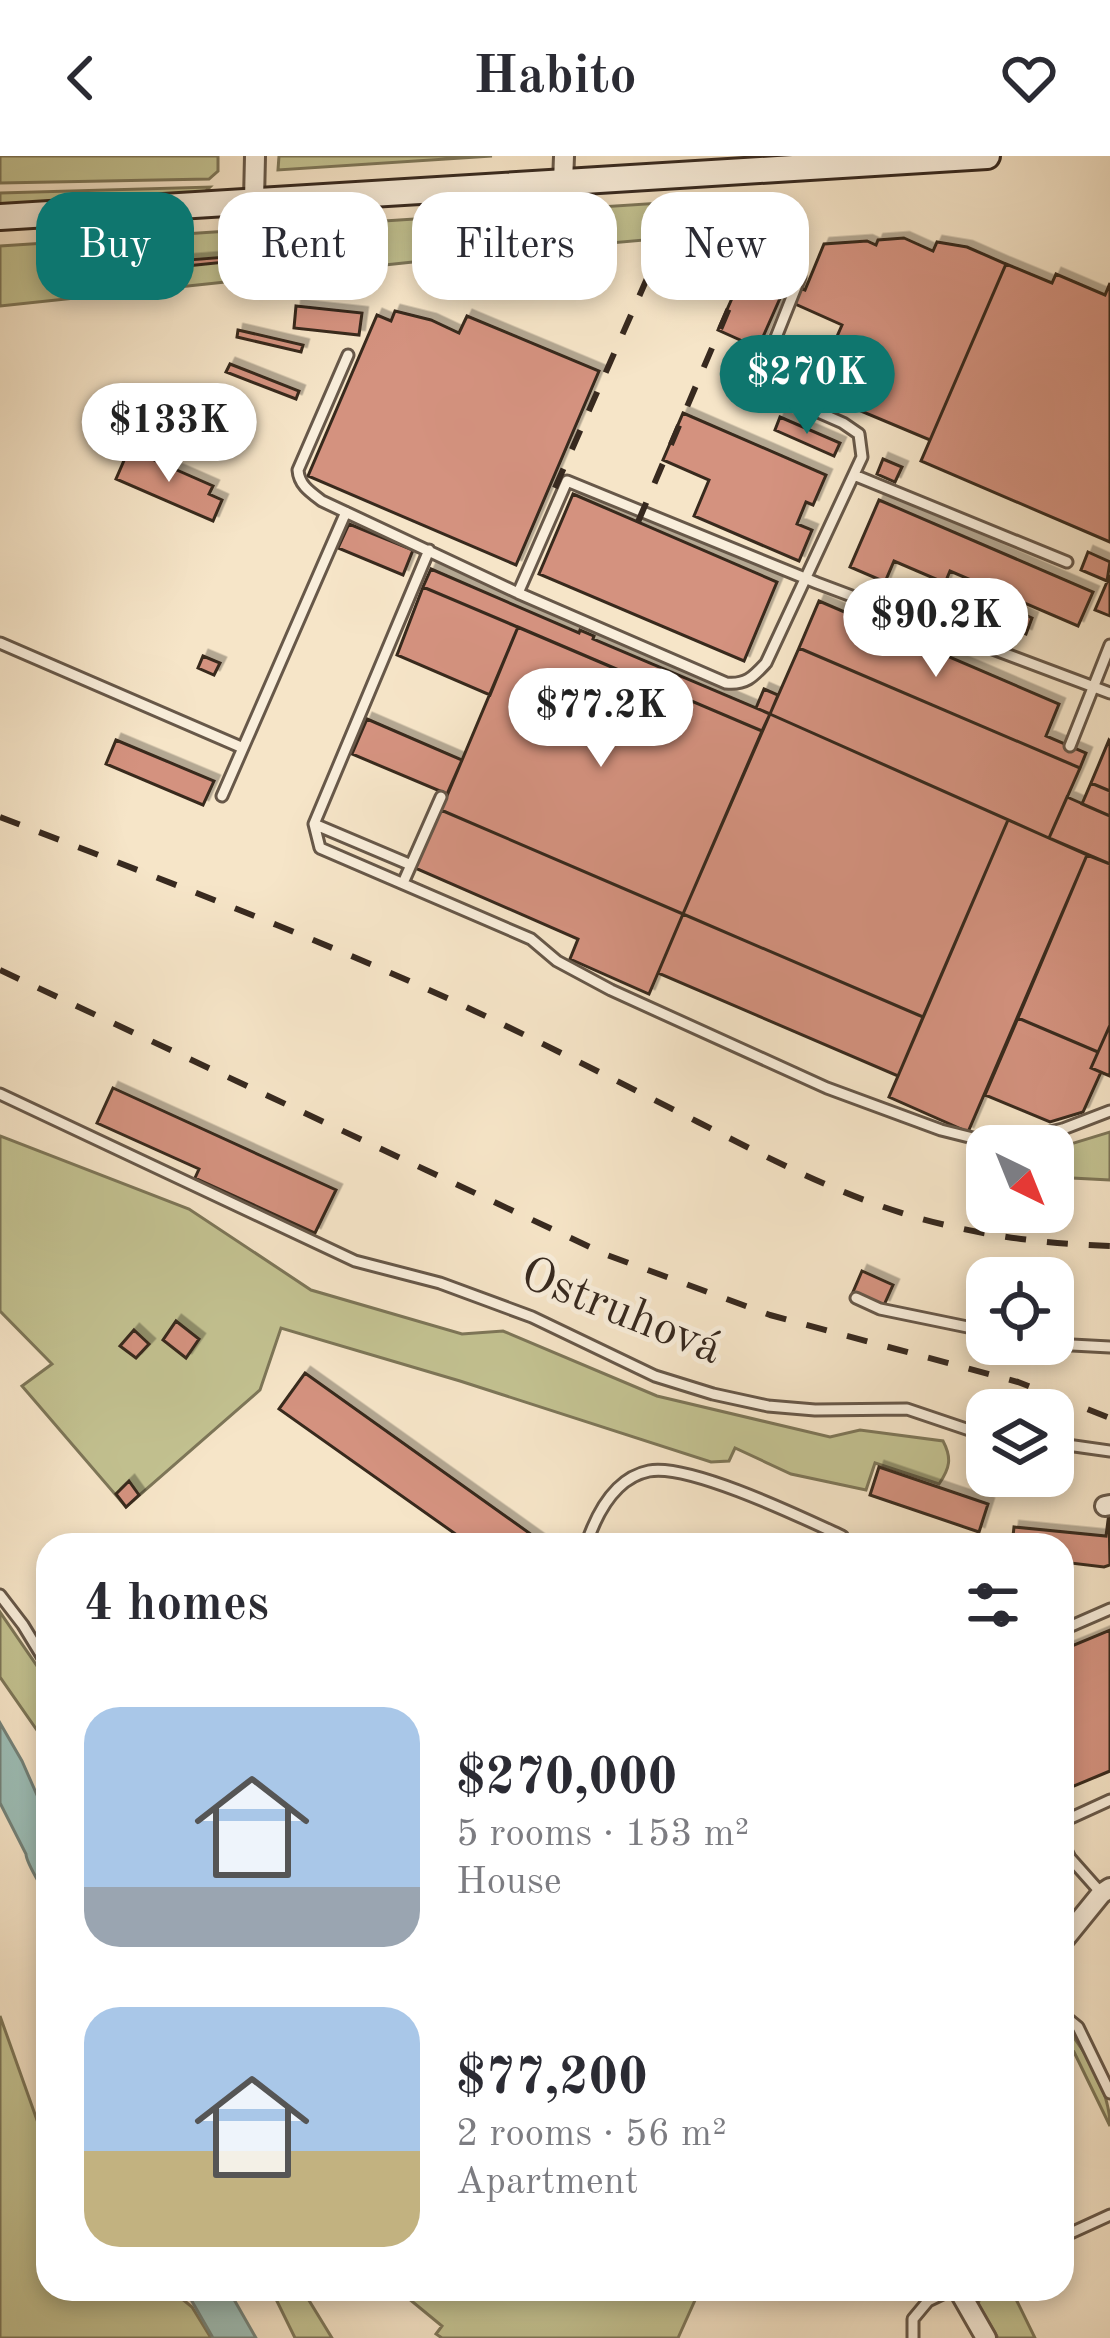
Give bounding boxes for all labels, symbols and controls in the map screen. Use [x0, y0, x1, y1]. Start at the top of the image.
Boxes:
icon: back [48, 45, 114, 111]
icon: heart [996, 45, 1062, 111]
text: Habito [473, 51, 637, 105]
chip: Buy [36, 192, 194, 300]
chip: Rent [218, 192, 388, 300]
chip: Filters [412, 192, 617, 300]
chip: New [641, 192, 809, 300]
pin: $270K [723, 335, 891, 437]
text: $270K [747, 354, 867, 393]
pin: $133K [85, 383, 253, 485]
text: $133K [109, 402, 229, 441]
pin: $90.2K [838, 578, 1034, 680]
text: $90.2K [870, 597, 1002, 636]
pin: $77.2K [503, 668, 699, 770]
text: $77.2K [535, 687, 667, 726]
north arrow [966, 1125, 1074, 1233]
map controls [966, 1125, 1074, 1497]
street label: Ostruhová [514, 1250, 728, 1374]
button: locate [966, 1257, 1074, 1365]
button: layers [966, 1389, 1074, 1497]
icon: filters [960, 1572, 1026, 1638]
text: 4 homes [84, 1580, 269, 1631]
text: $270,000 [456, 1754, 677, 1805]
icon: home [180, 1755, 324, 1899]
text: 5 rooms · 153 m² [456, 1815, 749, 1854]
text: House [456, 1863, 562, 1902]
text: $77,200 [456, 2054, 648, 2105]
icon: home [180, 2055, 324, 2199]
text: 2 rooms · 56 m² [456, 2115, 727, 2154]
text: Apartment [456, 2163, 639, 2202]

